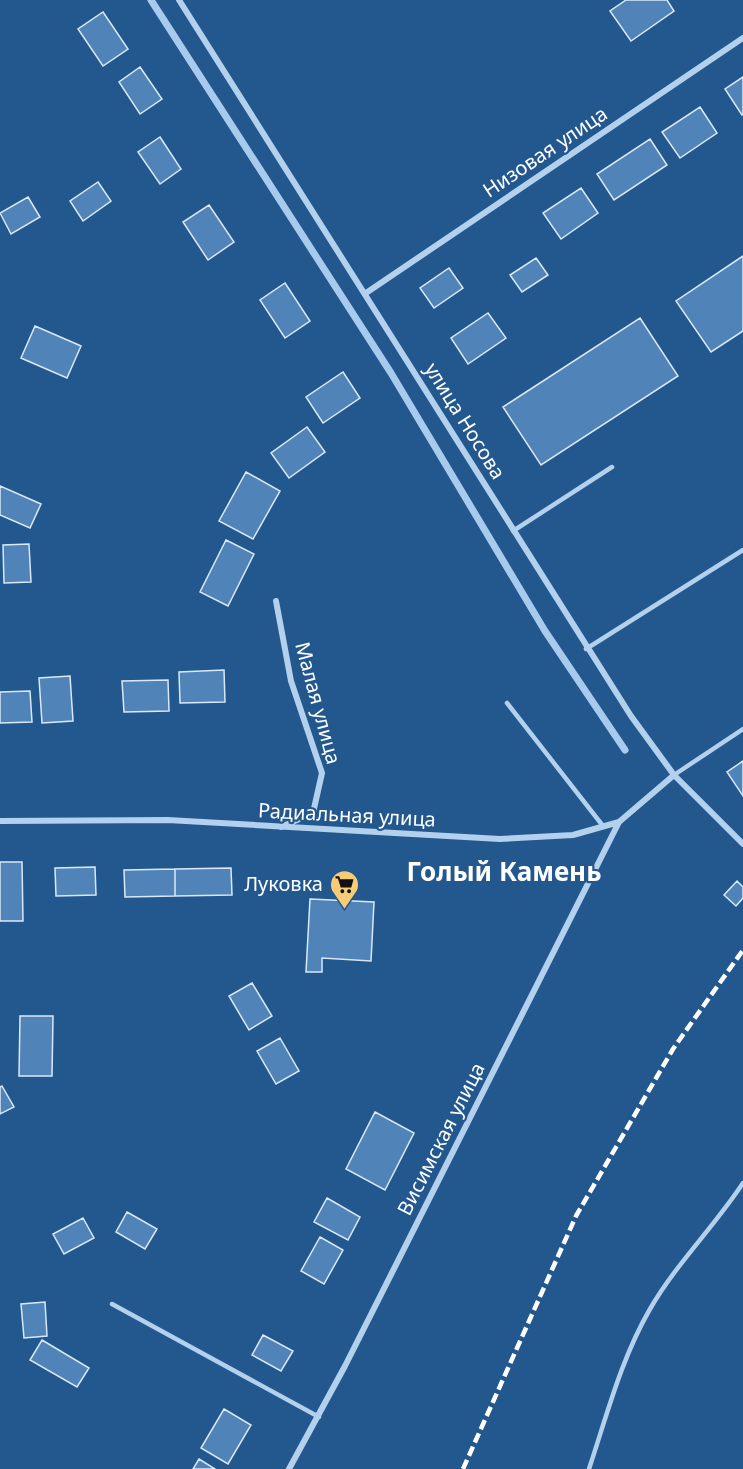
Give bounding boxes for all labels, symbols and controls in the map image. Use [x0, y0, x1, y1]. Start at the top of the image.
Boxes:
street label: Низовая улица [477, 100, 612, 203]
street label: улица Носова [419, 357, 512, 484]
street label: Малая улица [289, 639, 348, 767]
street label: Радиальная улица [257, 796, 437, 833]
district label: Голый Камень [406, 853, 602, 889]
supermarket icon: Луковка [328, 868, 360, 910]
place label: Луковка [244, 870, 323, 897]
street label: Висимская улица [390, 1058, 491, 1220]

